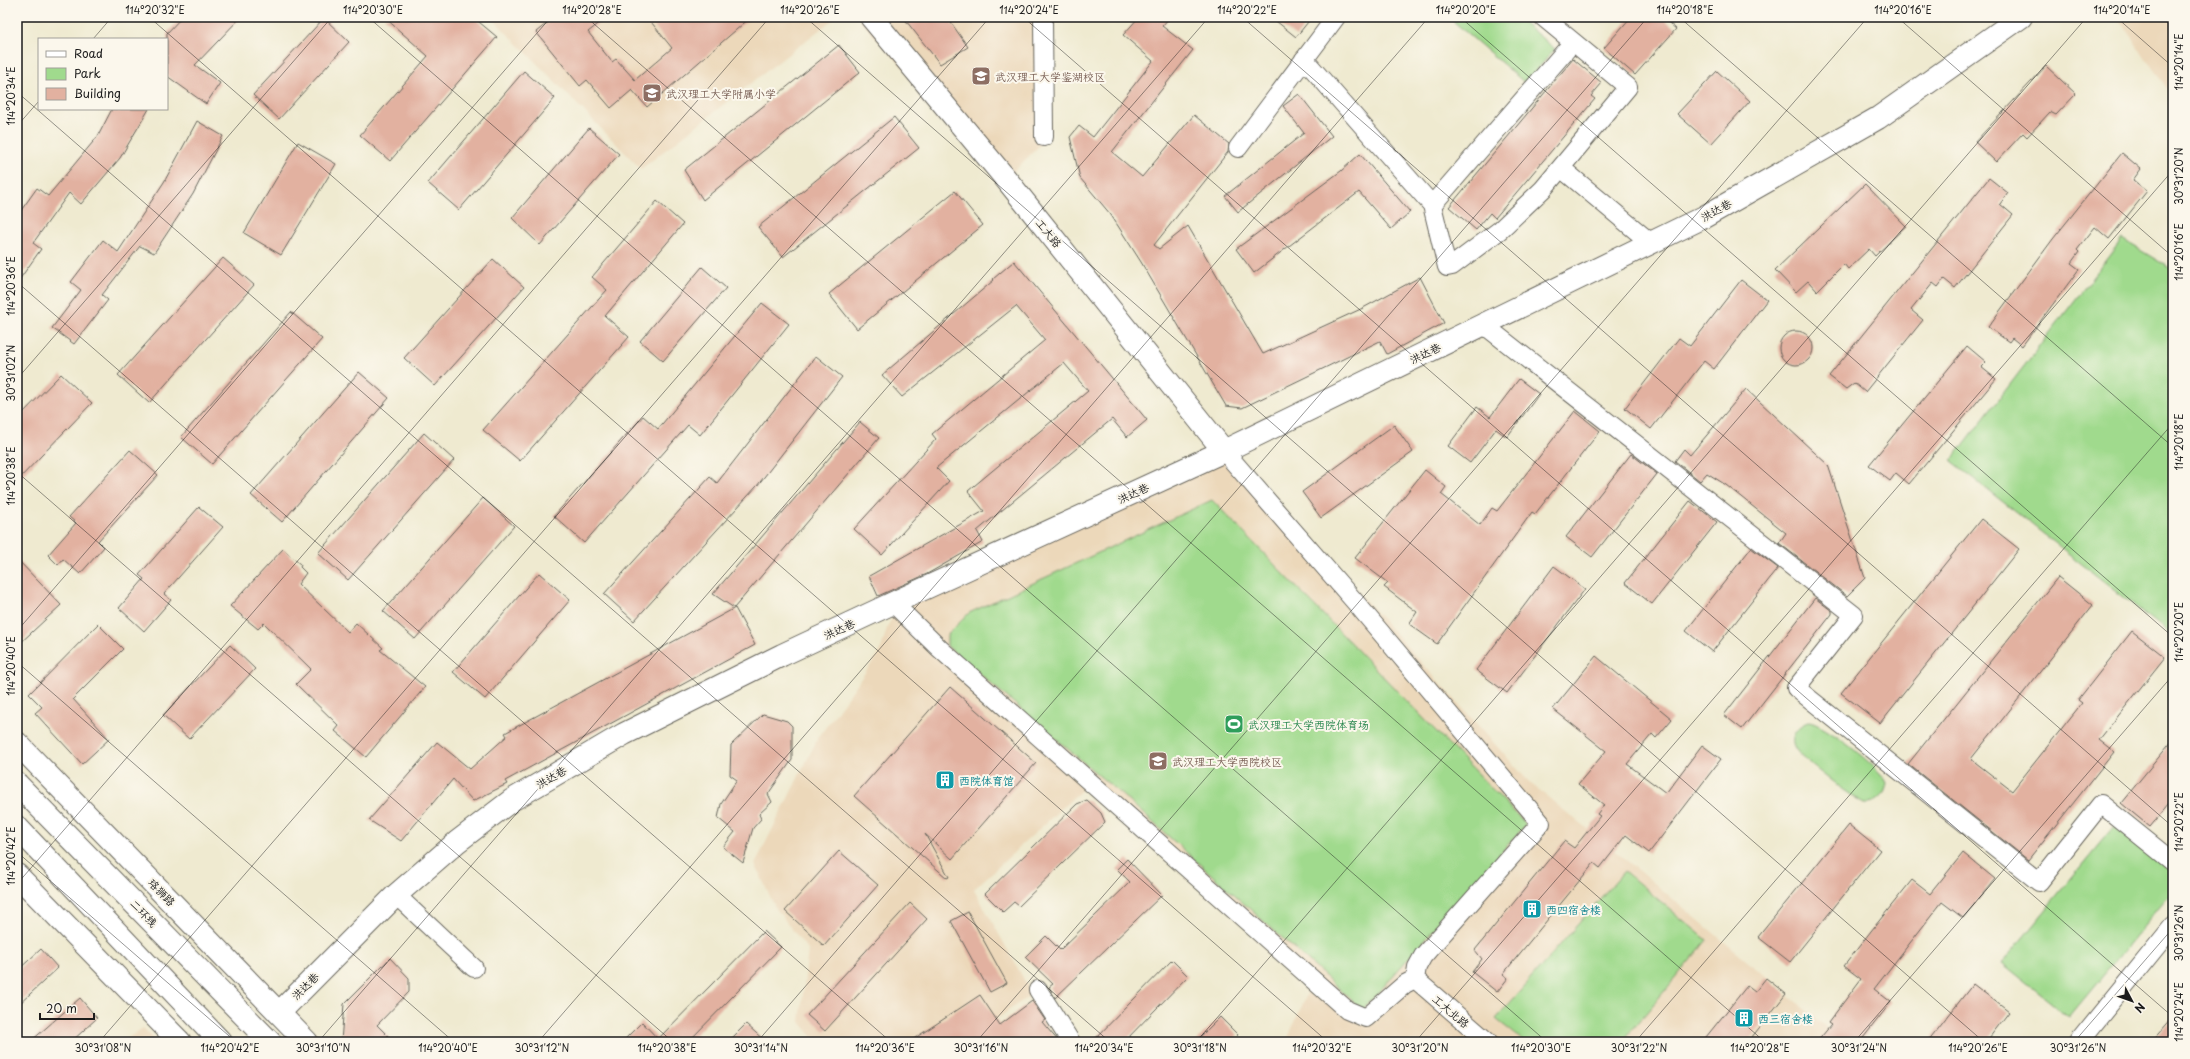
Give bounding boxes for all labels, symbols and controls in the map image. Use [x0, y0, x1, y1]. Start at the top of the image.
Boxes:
text: 114°20'32"E [125, 2, 185, 17]
text: 114°20'30"E [343, 2, 403, 17]
text: 114°20'28"E [562, 2, 622, 17]
text: 114°20'26"E [780, 2, 840, 17]
text: 114°20'24"E [999, 2, 1059, 17]
text: 114°20'22"E [1217, 2, 1277, 17]
text: 114°20'20"E [1436, 2, 1496, 17]
text: 114°20'18"E [1657, 2, 1713, 17]
text: 114°20'16"E [1874, 2, 1932, 17]
text: 114°20'14"E [2093, 2, 2151, 17]
text: 114°20'14"E [2171, 33, 2186, 91]
legend [38, 38, 168, 110]
text: Road [74, 44, 103, 62]
text: Park [74, 64, 101, 82]
school or university icon: 武汉理工大学鉴湖校区 [970, 65, 992, 87]
text: 114°20'34"E [3, 66, 18, 126]
place label: 武汉理工大学鉴湖校区 [995, 68, 1105, 85]
school or university icon: 武汉理工大学附属小学 [641, 82, 663, 104]
text: Building [74, 84, 121, 102]
place label: 武汉理工大学附属小学 [666, 85, 776, 102]
text: 30°31'20"N [2171, 147, 2186, 205]
street label: 洪达巷 [1697, 195, 1735, 225]
street label: 工大路 [1032, 215, 1066, 251]
text: 114°20'16"E [2171, 223, 2186, 281]
text: 114°20'36"E [3, 256, 18, 316]
street label: 洪达巷 [1406, 338, 1444, 368]
text: 30°31'02"N [3, 344, 18, 401]
text: 114°20'18"E [2171, 414, 2186, 470]
text: 114°20'38"E [3, 446, 18, 506]
street label: 洪达巷 [1114, 478, 1152, 508]
text: 114°20'20"E [2171, 602, 2186, 662]
street label: 洪达巷 [820, 614, 858, 644]
text: 114°20'40"E [3, 636, 18, 696]
sports icon: 武汉理工大学西院体育场 [1223, 713, 1245, 735]
place label: 武汉理工大学西院体育场 [1248, 716, 1369, 733]
school or university icon: 武汉理工大学西院校区 [1147, 750, 1169, 772]
place label: 武汉理工大学西院校区 [1172, 753, 1282, 770]
street label: 洪达巷 [532, 761, 570, 793]
building icon: 西院体育馆 [934, 769, 956, 791]
place label: 西院体育馆 [959, 772, 1014, 789]
text: 114°20'22"E [2171, 792, 2186, 852]
text: 114°20'42"E [3, 826, 18, 886]
street label: 珞狮路 [144, 874, 180, 910]
street label: 二环线 [126, 895, 162, 931]
building icon: 西四宿舍楼 [1521, 898, 1543, 920]
place label: 西四宿舍楼 [1546, 901, 1601, 918]
text: 30°31'26"N [2171, 904, 2186, 961]
street label: 洪达巷 [287, 968, 323, 1004]
north arrow [2112, 981, 2152, 1021]
text: 114°20'24"E [2171, 982, 2186, 1042]
street label: 工大北路 [1429, 990, 1473, 1032]
scale bar [40, 995, 94, 1021]
text: 20 m [46, 999, 77, 1017]
text: N [2130, 999, 2149, 1017]
building icon: 西三宿舍楼 [1733, 1007, 1755, 1029]
place label: 西三宿舍楼 [1758, 1010, 1813, 1027]
text: 30°31'08"N [75, 1040, 131, 1055]
text: 114°20'42"E [200, 1040, 260, 1055]
text: 30°31'10"N [296, 1040, 351, 1055]
text: 114°20'40"E [418, 1040, 478, 1055]
text: 30°31'12"N [515, 1040, 569, 1055]
text: 114°20'38"E [637, 1040, 697, 1055]
text: 30°31'14"N [734, 1040, 788, 1055]
text: 114°20'36"E [855, 1040, 915, 1055]
text: 30°31'16"N [954, 1040, 1008, 1055]
text: 114°20'34"E [1074, 1040, 1134, 1055]
text: 30°31'18"N [1173, 1040, 1227, 1055]
text: 114°20'32"E [1292, 1040, 1352, 1055]
text: 30°31'20"N [1391, 1040, 1449, 1055]
text: 114°20'30"E [1511, 1040, 1571, 1055]
text: 30°31'22"N [1611, 1040, 1667, 1055]
text: 114°20'28"E [1730, 1040, 1790, 1055]
text: 30°31'24"N [1831, 1040, 1887, 1055]
text: 114°20'26"E [1948, 1040, 2008, 1055]
text: 30°31'26"N [2050, 1040, 2107, 1055]

